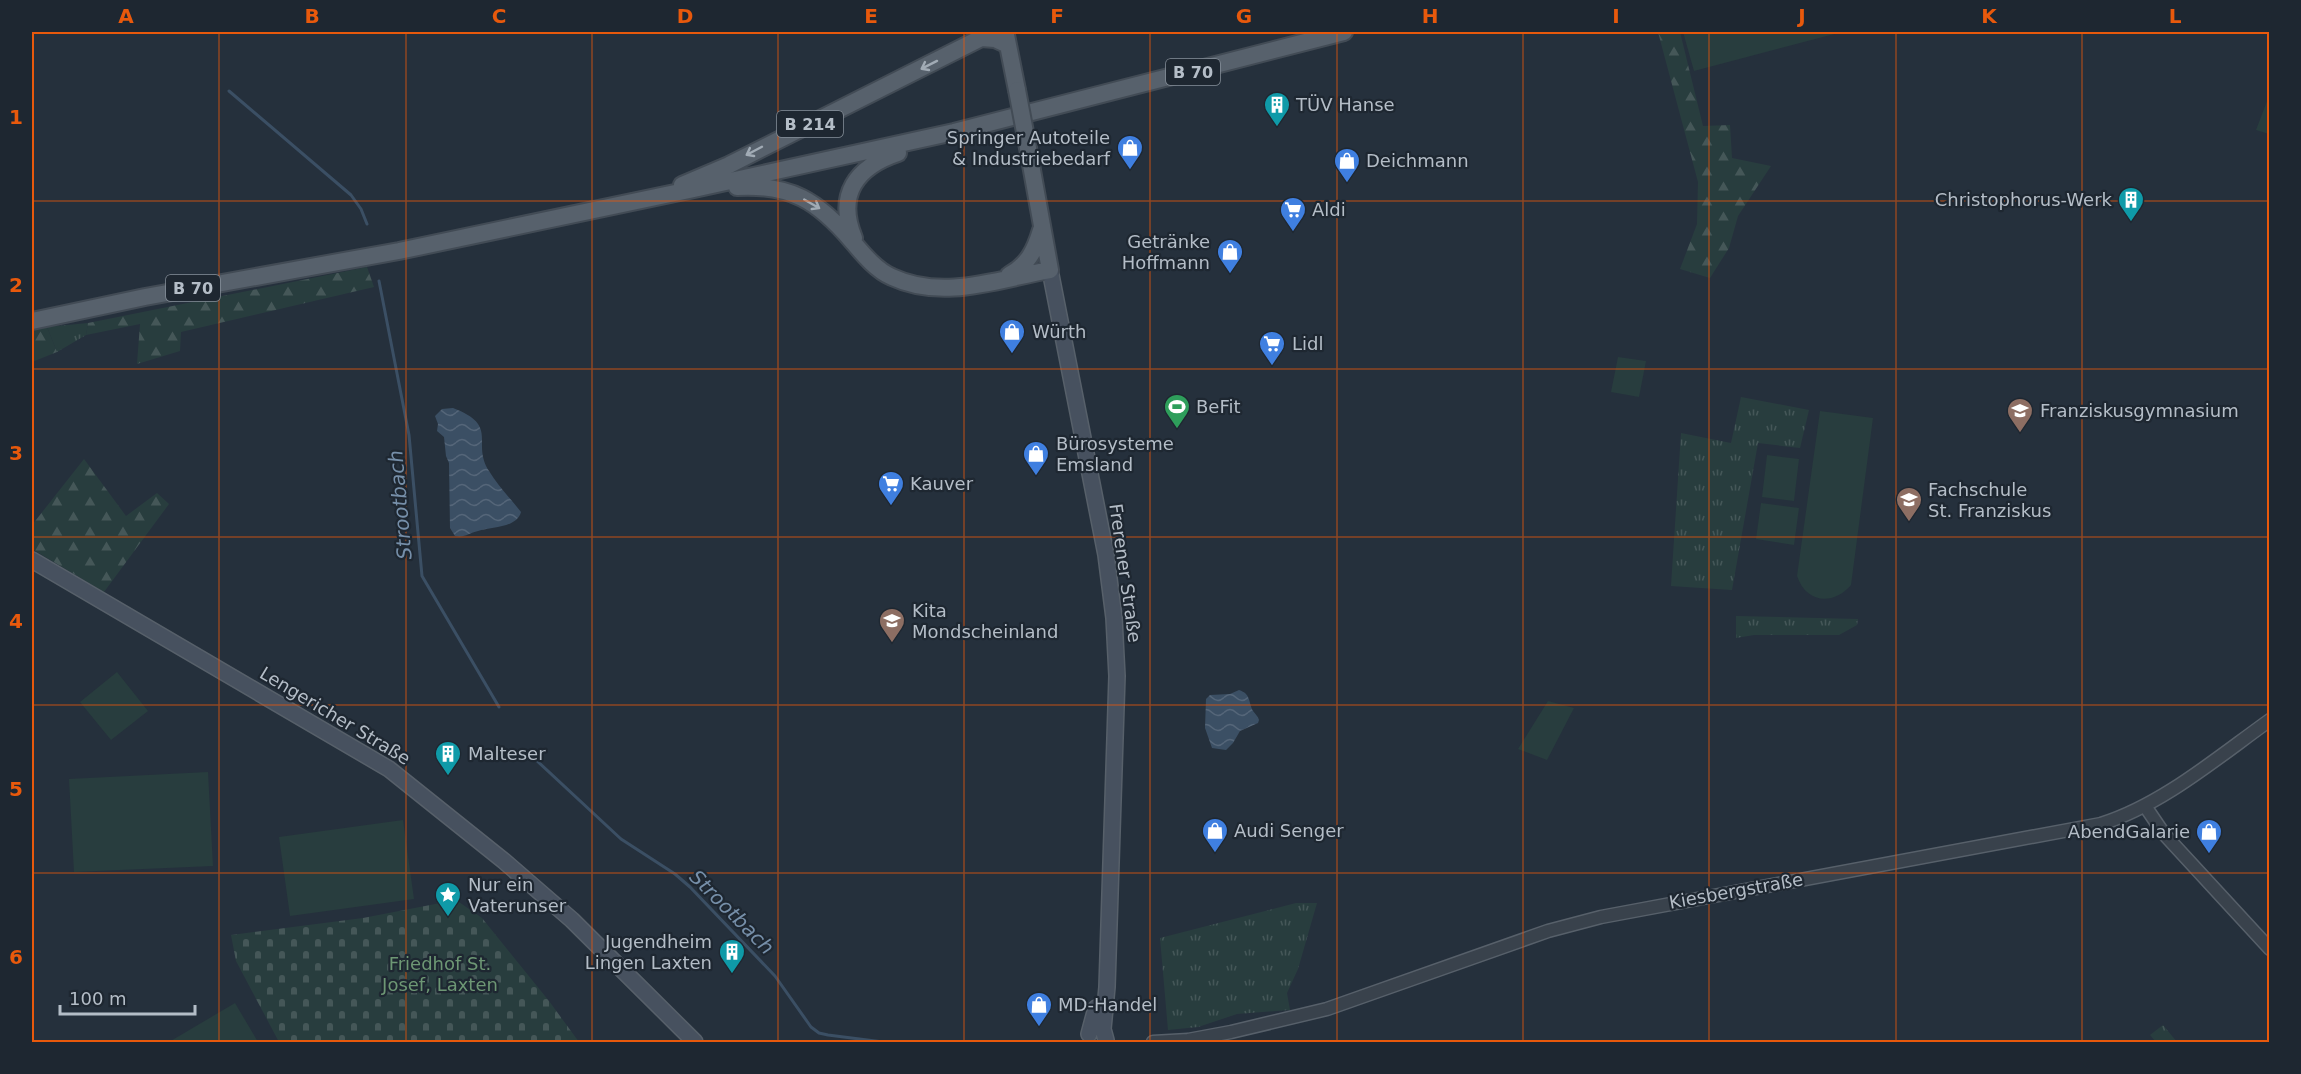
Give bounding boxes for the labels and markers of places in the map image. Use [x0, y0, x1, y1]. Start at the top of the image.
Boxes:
building icon: TÜV Hanse [1262, 90, 1292, 128]
place label: TÜV Hanse [1295, 94, 1395, 115]
place label: Springer Autoteile & Industriebedarf [947, 127, 1111, 169]
shop icon: Springer Autoteile & Industriebedarf [1115, 133, 1145, 171]
shop icon: Deichmann [1332, 146, 1362, 184]
place label: Deichmann [1366, 150, 1469, 171]
building icon: Christophorus-Werk [2116, 185, 2146, 223]
place label: Christophorus-Werk [1935, 189, 2113, 210]
supermarket icon: Aldi [1278, 195, 1308, 233]
place label: Aldi [1312, 199, 1346, 220]
place label: Getränke Hoffmann [1122, 231, 1210, 273]
shop icon: Getränke Hoffmann [1215, 237, 1245, 275]
shop icon: Würth [997, 317, 1027, 355]
place label: Würth [1032, 321, 1086, 342]
supermarket icon: Lidl [1257, 329, 1287, 367]
place label: Lidl [1292, 333, 1323, 354]
sports icon: BeFit [1162, 392, 1192, 430]
place label: BeFit [1196, 396, 1241, 417]
school or university icon: Franziskusgymnasium [2005, 396, 2035, 434]
place label: Franziskusgymnasium [2040, 400, 2239, 421]
place label: Bürosysteme Emsland [1056, 433, 1174, 475]
shop icon: Bürosysteme Emsland [1021, 439, 1051, 477]
supermarket icon: Kauver [876, 469, 906, 507]
place label: Kauver [910, 473, 974, 494]
place label: Fachschule St. Franziskus [1928, 479, 2051, 521]
school or university icon: Fachschule St. Franziskus [1894, 485, 1924, 523]
place label: Kita Mondscheinland [912, 600, 1058, 642]
school or university icon: Kita Mondscheinland [877, 606, 907, 644]
building icon: Malteser [433, 739, 463, 777]
place label: Malteser [468, 743, 546, 764]
shop icon: Audi Senger [1200, 816, 1230, 854]
shop icon: AbendGalarie [2194, 817, 2224, 855]
place label: Audi Senger [1234, 820, 1344, 841]
place label: AbendGalarie [2068, 821, 2190, 842]
place label: Nur ein Vaterunser [468, 874, 567, 916]
place icon: Nur ein Vaterunser [433, 880, 463, 918]
place label: Jugendheim Lingen Laxten [585, 931, 712, 973]
building icon: Jugendheim Lingen Laxten [717, 937, 747, 975]
shop icon: MD-Handel [1024, 990, 1054, 1028]
place label: MD-Handel [1058, 994, 1157, 1015]

